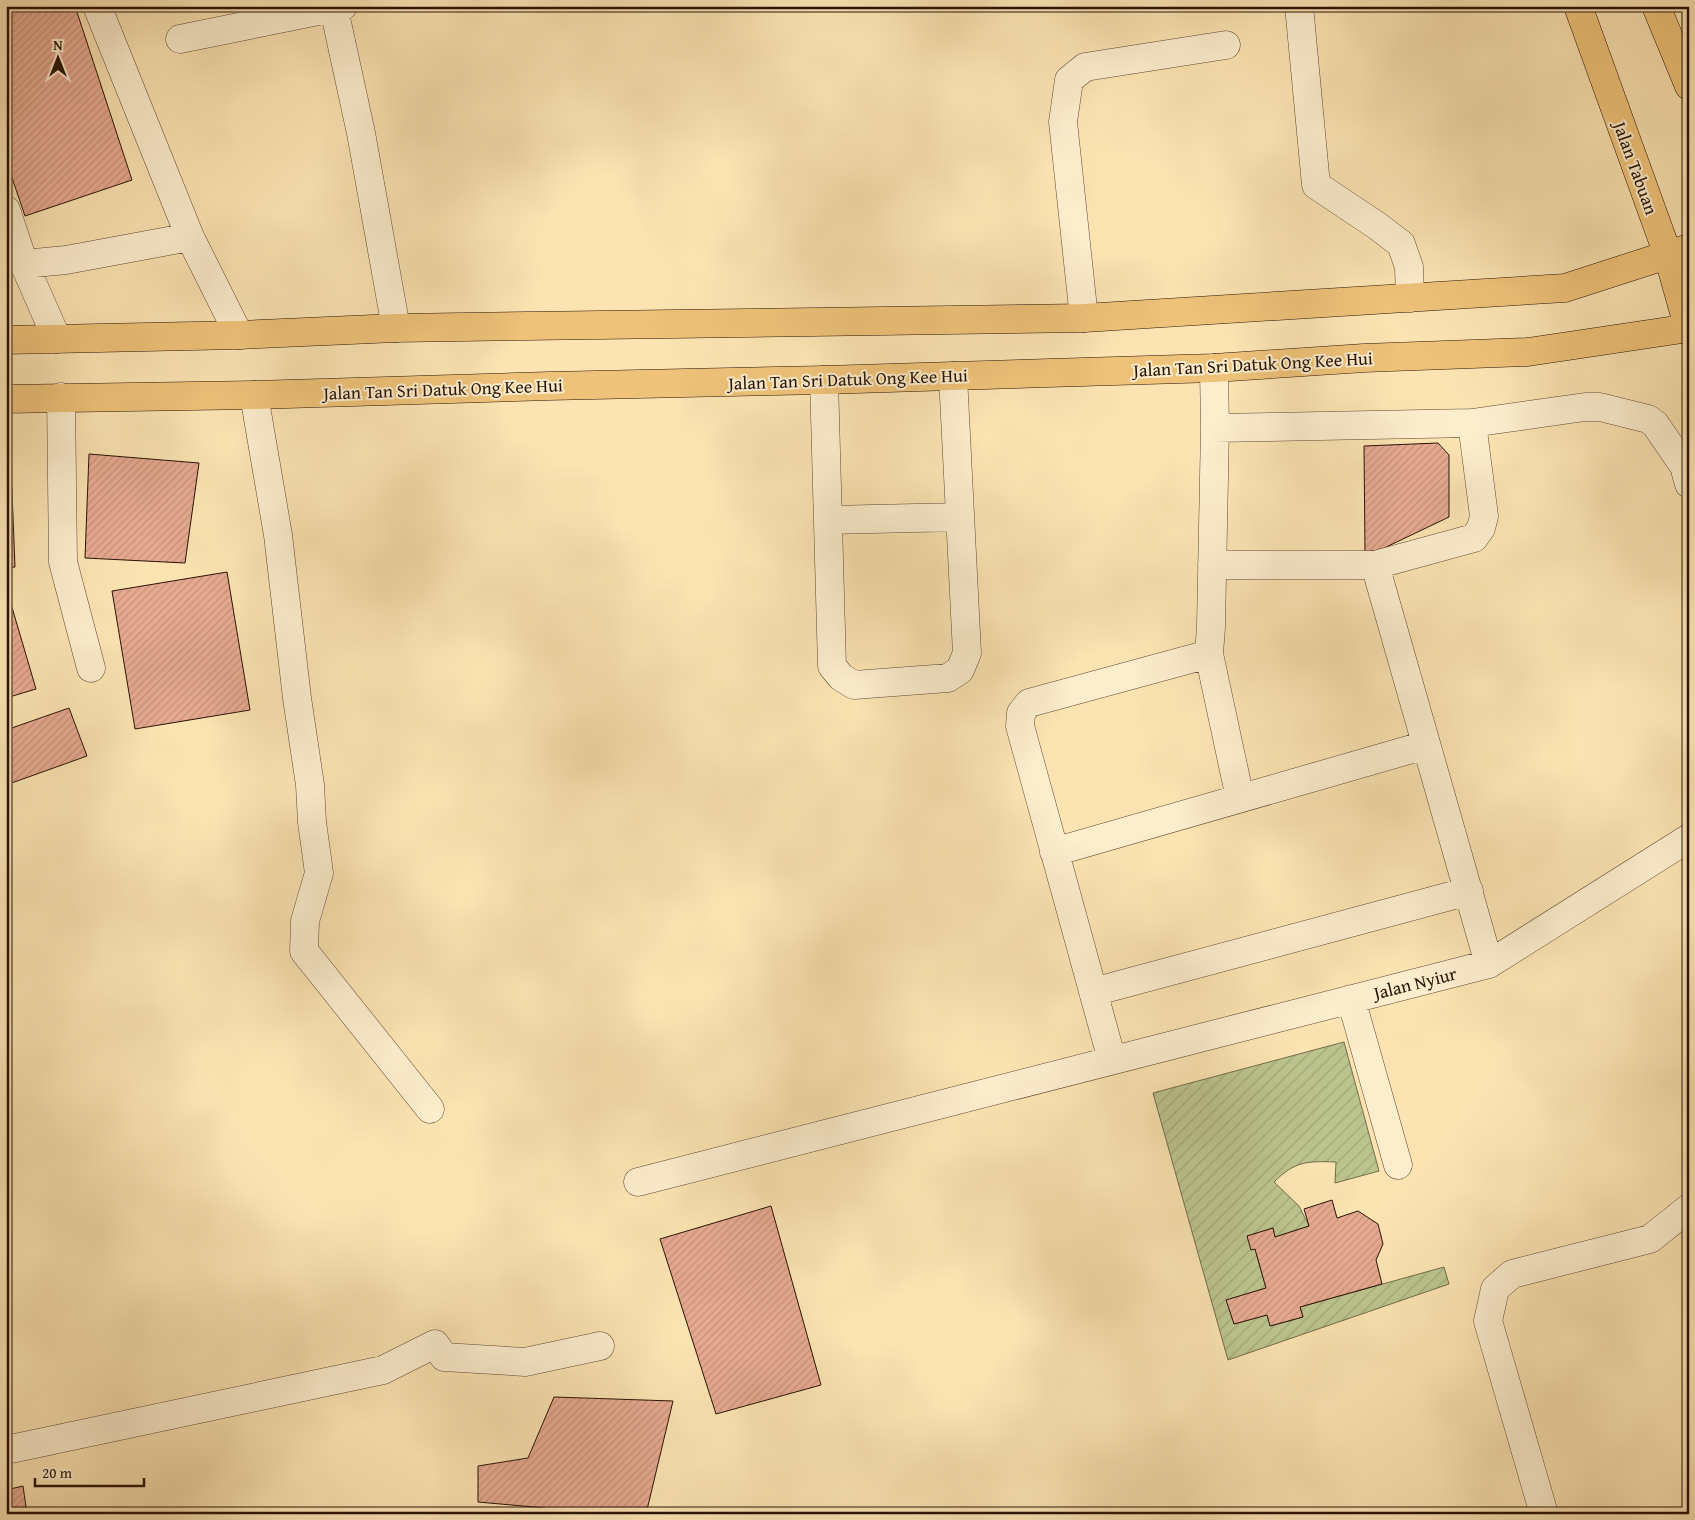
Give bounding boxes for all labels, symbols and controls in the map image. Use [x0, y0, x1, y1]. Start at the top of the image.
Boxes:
north arrow [32, 32, 82, 82]
text: N [53, 35, 63, 55]
street label: Jalan Tabuan [1606, 116, 1665, 218]
street label: Jalan Tan Sri Datuk Ong Kee Hui [1131, 344, 1373, 384]
street label: Jalan Tan Sri Datuk Ong Kee Hui [726, 361, 968, 397]
street label: Jalan Tan Sri Datuk Ong Kee Hui [321, 371, 563, 407]
street label: Jalan Nyiur [1369, 960, 1460, 1007]
scale bar [35, 1455, 144, 1487]
text: 20 m [42, 1462, 73, 1483]

